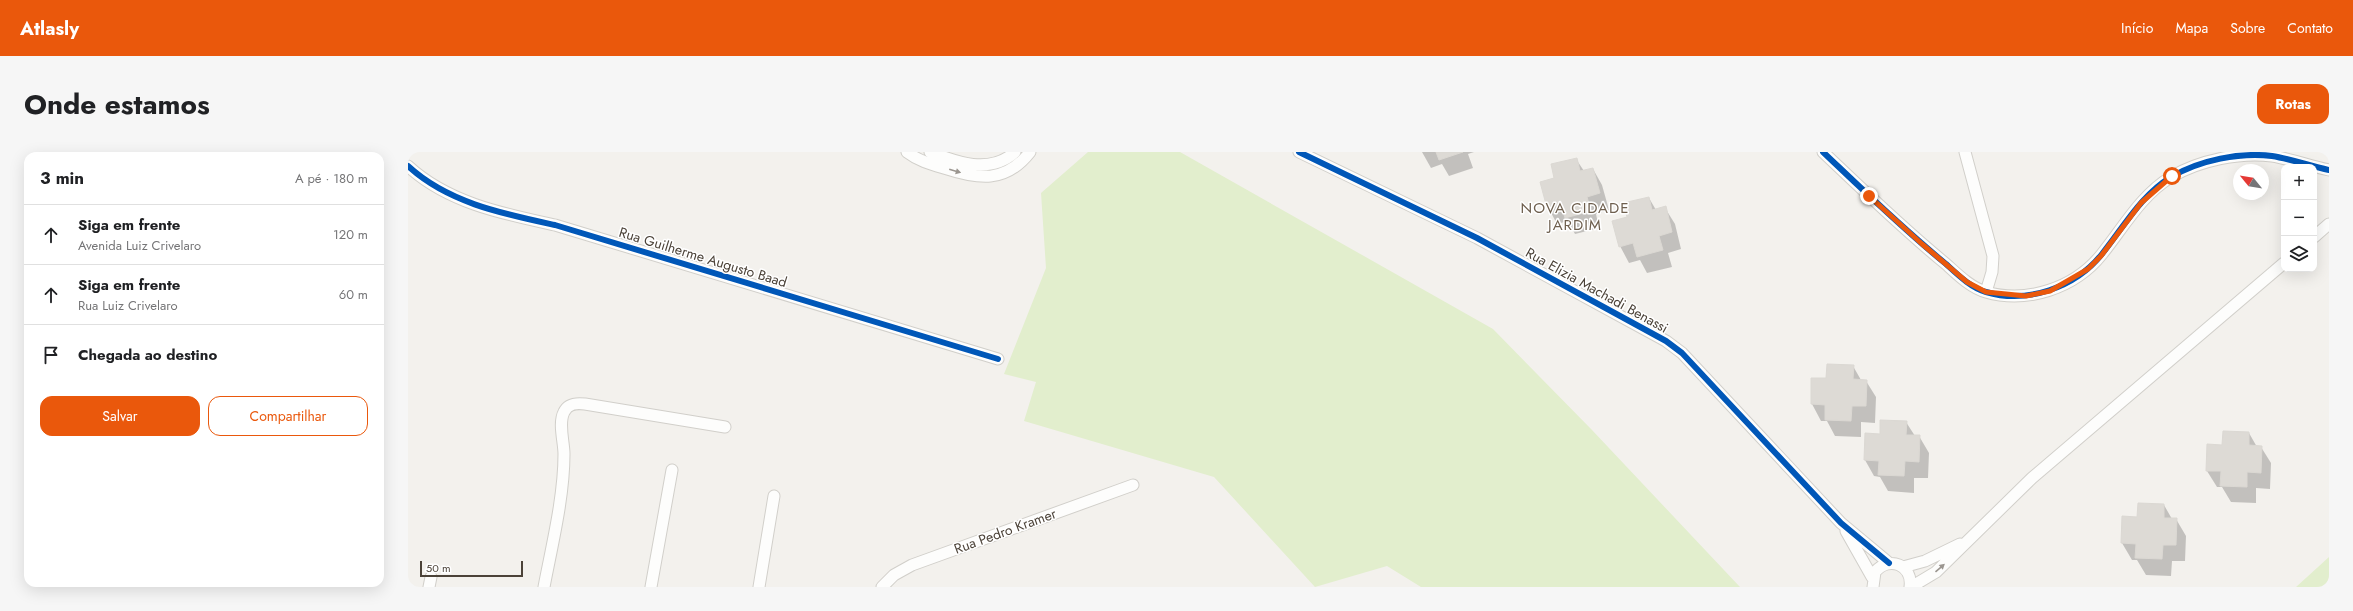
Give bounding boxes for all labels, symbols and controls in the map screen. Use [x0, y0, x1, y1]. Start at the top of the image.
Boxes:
text: Atlasly [20, 15, 79, 42]
text: Início [2121, 18, 2153, 38]
text: Mapa [2175, 18, 2208, 38]
text: Sobre [2230, 18, 2265, 38]
text: Contato [2287, 18, 2333, 38]
text: Onde estamos [24, 84, 210, 125]
button: Rotas [2257, 84, 2329, 124]
north arrow [2233, 164, 2269, 200]
map controls [2281, 164, 2317, 272]
button: + [2281, 164, 2317, 200]
text: 3 min [40, 166, 84, 190]
route start [2163, 167, 2181, 185]
text: A pé · 180 m [295, 169, 368, 188]
one-way arrow [949, 169, 961, 175]
route end [1860, 187, 1878, 205]
district label: NOVA CIDADE JARDIM [1521, 197, 1629, 236]
button: − [2281, 200, 2317, 236]
text: Siga em frente [78, 214, 180, 236]
street label: Rua Guilherme Augusto Baad [617, 222, 789, 292]
icon: ahead [40, 224, 62, 246]
text: 120 m [333, 225, 368, 244]
text: Avenida Luiz Crivelaro [78, 236, 201, 255]
button: layers [2281, 236, 2317, 272]
street label: Rua Elizia Machadi Benassi [1522, 242, 1672, 338]
text: Siga em frente [78, 274, 180, 296]
icon: ahead [40, 284, 62, 306]
text: 60 m [339, 285, 368, 304]
text: Rua Luiz Crivelaro [78, 296, 178, 315]
icon: arrive [40, 344, 62, 366]
text: Chegada ao destino [78, 344, 217, 366]
button: Salvar [40, 396, 200, 436]
button: Compartilhar [208, 396, 368, 436]
street label: Rua Pedro Kramer [951, 503, 1059, 559]
scale bar [420, 559, 523, 578]
text: 50 m [426, 560, 451, 576]
one-way arrow [1935, 563, 1945, 572]

